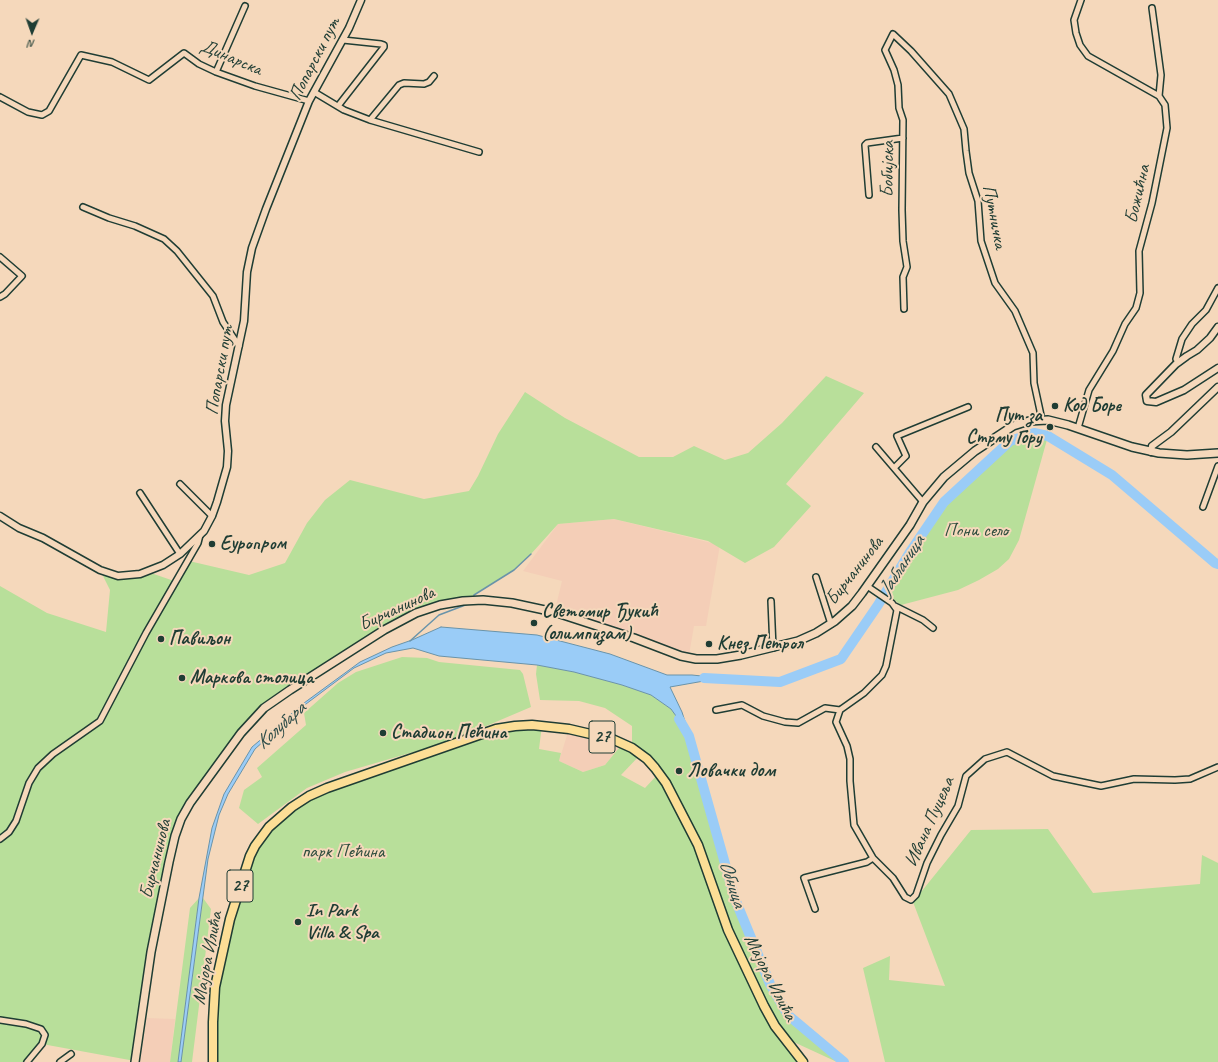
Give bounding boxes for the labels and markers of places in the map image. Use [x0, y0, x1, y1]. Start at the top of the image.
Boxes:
place label: Код Боре [1063, 395, 1121, 417]
marker: Код Боре [1050, 401, 1060, 411]
place label: Пут за Стрму Гору [966, 405, 1042, 449]
marker: Пут за Стрму Гору [1045, 422, 1055, 432]
place label: Еуропром [220, 533, 286, 555]
marker: Еуропром [207, 539, 217, 549]
place label: Светомир Ђукић (олимпизам) [542, 601, 658, 645]
marker: Светомир Ђукић (олимпизам) [529, 618, 539, 628]
place label: Павиљон [169, 628, 230, 650]
place label: Кнез Петрол [717, 633, 803, 655]
marker: Павиљон [156, 634, 166, 644]
marker: Кнез Петрол [704, 639, 714, 649]
place label: Маркова столица [190, 667, 313, 689]
marker: Маркова столица [177, 673, 187, 683]
place label: Стадион Пећина [391, 722, 507, 744]
marker: Стадион Пећина [378, 728, 388, 738]
place label: Ловачки дом [687, 760, 775, 782]
marker: Ловачки дом [674, 766, 684, 776]
place label: In Park Villa & Spa [306, 900, 379, 944]
marker: In Park Villa & Spa [293, 917, 303, 927]

